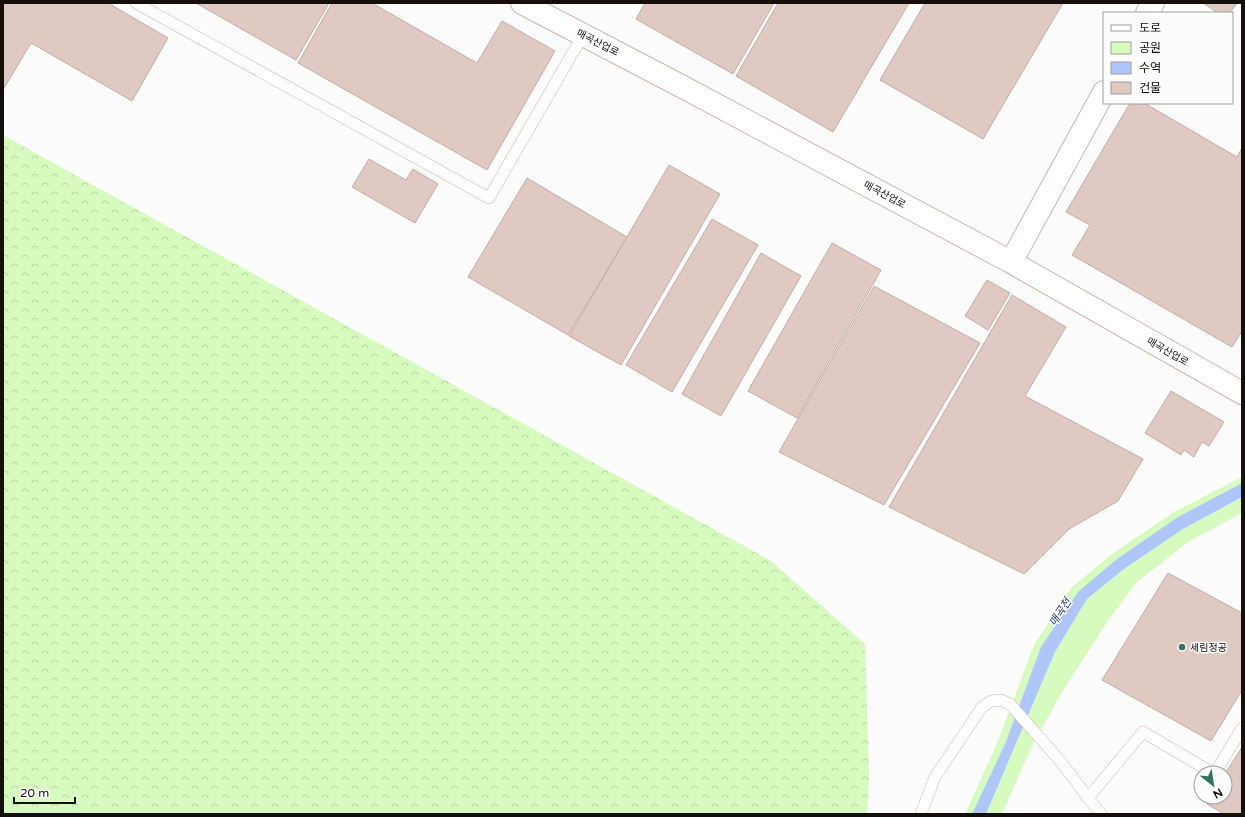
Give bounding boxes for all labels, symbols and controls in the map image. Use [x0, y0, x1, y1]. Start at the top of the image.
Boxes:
legend [1103, 12, 1233, 104]
text: 도로 [1139, 21, 1161, 35]
street label: 매곡산업로 [574, 27, 621, 59]
text: 공원 [1139, 41, 1161, 55]
text: 수역 [1139, 61, 1161, 75]
text: 건물 [1139, 81, 1161, 95]
street label: 매곡산업로 [861, 179, 908, 211]
street label: 매곡산업로 [1145, 335, 1190, 369]
water label: 매곡천 [1047, 594, 1075, 629]
marker: 세림정공 [1177, 642, 1187, 652]
place label: 세림정공 [1190, 642, 1227, 654]
north arrow [1193, 765, 1233, 805]
scale bar [14, 779, 75, 805]
text: N [1211, 785, 1225, 801]
text: 20 m [20, 786, 49, 800]

